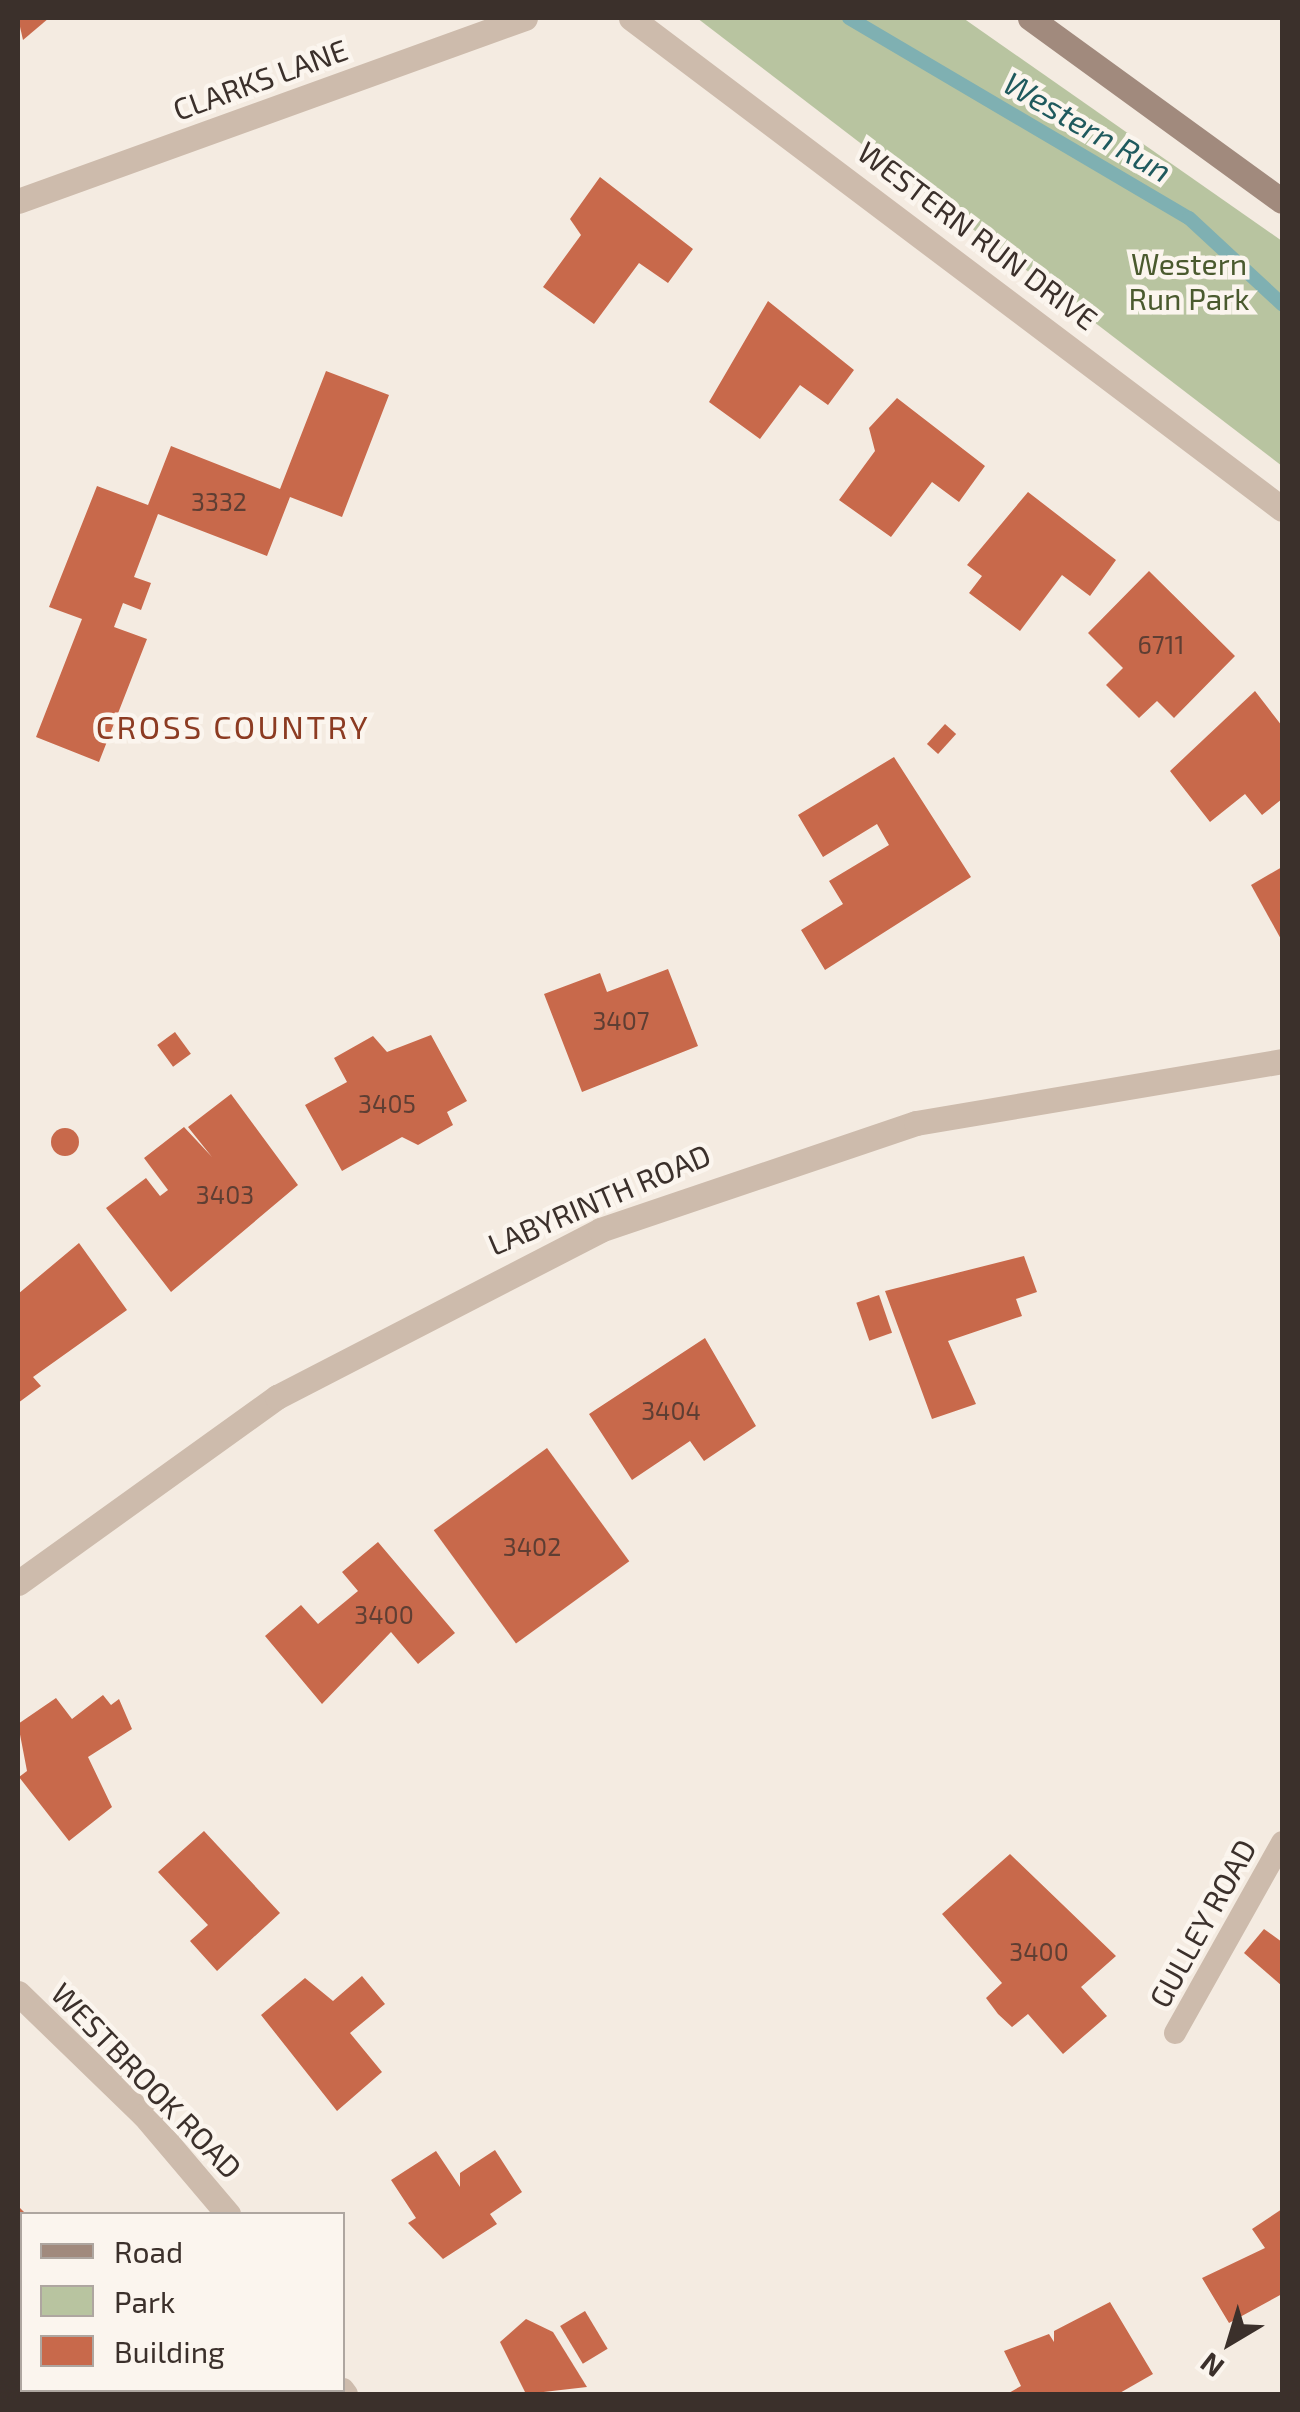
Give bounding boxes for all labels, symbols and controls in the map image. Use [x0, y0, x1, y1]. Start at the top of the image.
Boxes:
street label: CLARKS LANE [168, 31, 352, 127]
water label: Western Run [997, 63, 1179, 189]
street label: WESTERN RUN DRIVE [851, 133, 1105, 337]
park label: Western Run Park [1128, 245, 1250, 316]
house number: 3332 [191, 486, 247, 516]
house number: 6711 [1138, 629, 1184, 659]
district label: CROSS COUNTRY [96, 707, 370, 745]
house number: 3407 [592, 1005, 650, 1035]
house number: 3405 [358, 1088, 416, 1118]
street label: LABYRINTH ROAD [482, 1136, 716, 1262]
house number: 3403 [196, 1179, 254, 1209]
house number: 3404 [641, 1395, 701, 1425]
house number: 3402 [503, 1531, 561, 1561]
house number: 3400 [354, 1599, 414, 1629]
street label: GULLEY ROAD [1141, 1832, 1263, 2014]
house number: 3400 [1009, 1936, 1069, 1966]
street label: WESTBROOK ROAD [44, 1975, 250, 2185]
legend [20, 2212, 345, 2392]
text: Road [114, 2233, 183, 2269]
text: Park [114, 2283, 175, 2319]
north arrow [1180, 2292, 1280, 2392]
text: Building [114, 2333, 225, 2369]
text: N [1193, 2346, 1230, 2385]

